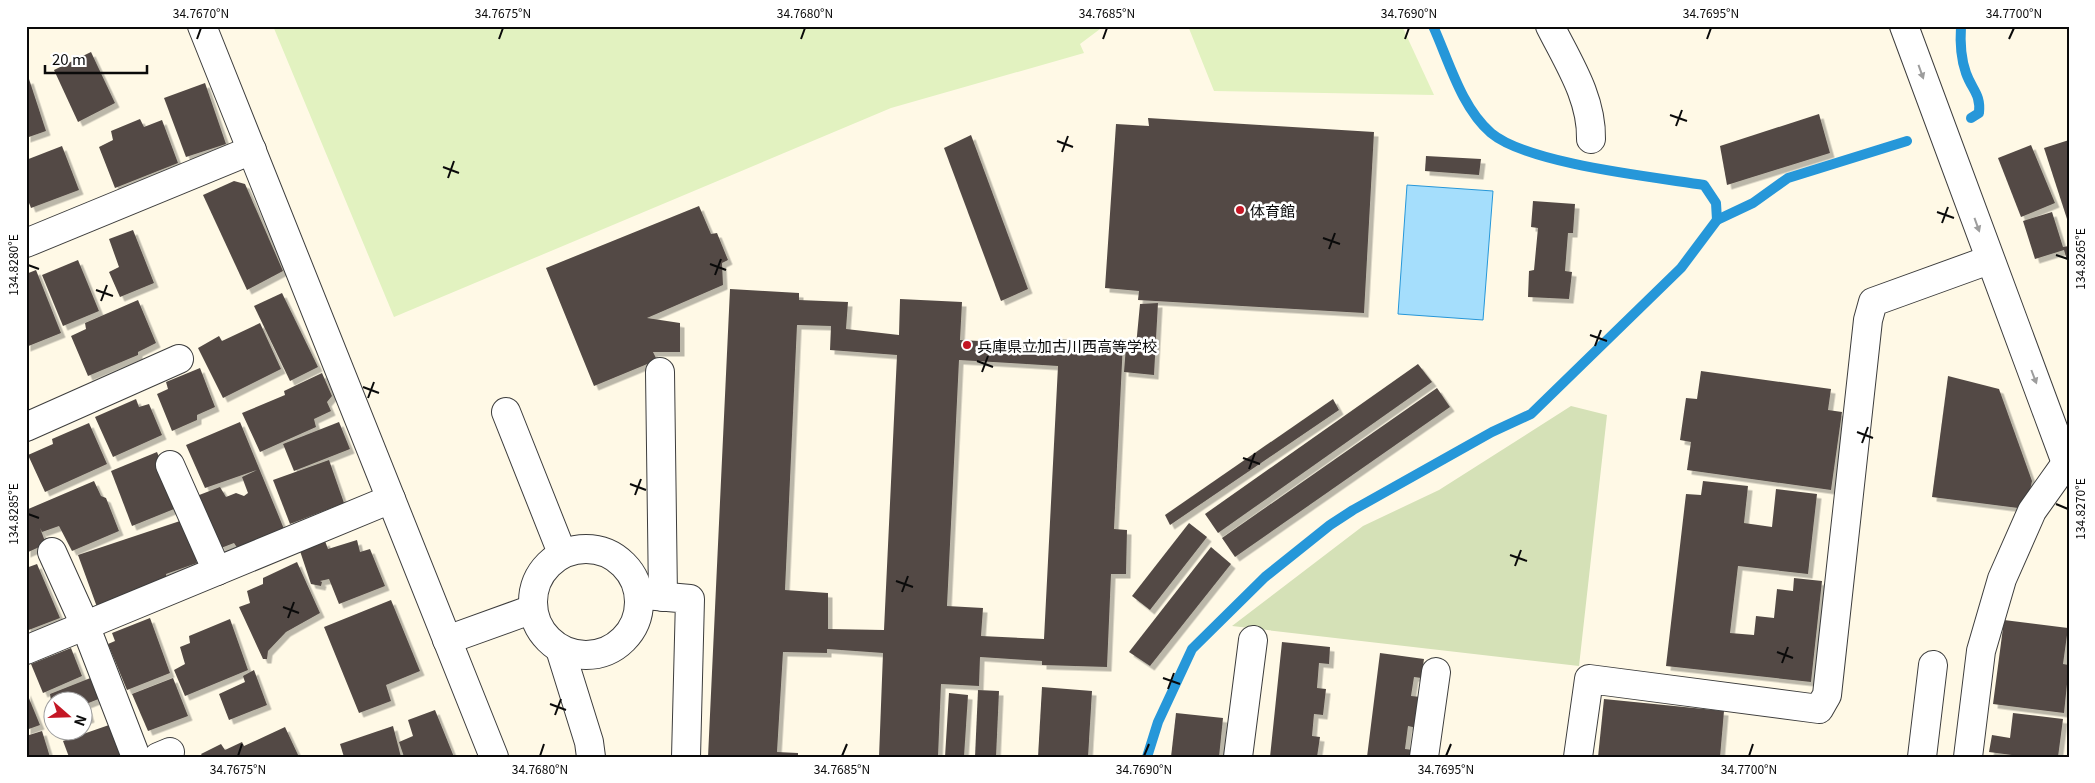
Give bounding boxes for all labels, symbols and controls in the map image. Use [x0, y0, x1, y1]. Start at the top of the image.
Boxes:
text: 34.7670°N [173, 4, 229, 21]
text: 34.7675°N [475, 4, 531, 21]
text: 34.7680°N [777, 4, 833, 21]
text: 34.7685°N [1079, 4, 1135, 21]
text: 34.7690°N [1381, 4, 1437, 21]
text: 34.7695°N [1683, 4, 1739, 21]
text: 34.7700°N [1986, 4, 2042, 21]
scale bar [45, 42, 148, 74]
text: 20 m [52, 48, 86, 69]
one-way arrow [1917, 65, 1925, 80]
place label: 体育館 [1250, 200, 1295, 221]
marker: 体育館 [1234, 204, 1246, 216]
one-way arrow [1973, 218, 1981, 233]
text: 134.8265°E [2071, 228, 2088, 290]
text: 134.8280°E [4, 234, 21, 296]
place label: 兵庫県立加古川西高等学校 [977, 335, 1157, 356]
marker: 兵庫県立加古川西高等学校 [961, 339, 973, 351]
one-way arrow [2030, 370, 2038, 384]
text: 134.8270°E [2071, 478, 2088, 540]
text: 134.8285°E [4, 483, 21, 545]
north arrow [42, 690, 92, 740]
text: N [70, 712, 92, 729]
text: 34.7675°N [210, 760, 266, 777]
text: 34.7680°N [512, 760, 568, 777]
text: 34.7685°N [814, 760, 870, 777]
text: 34.7690°N [1116, 760, 1172, 777]
text: 34.7695°N [1418, 760, 1474, 777]
text: 34.7700°N [1721, 760, 1777, 777]

